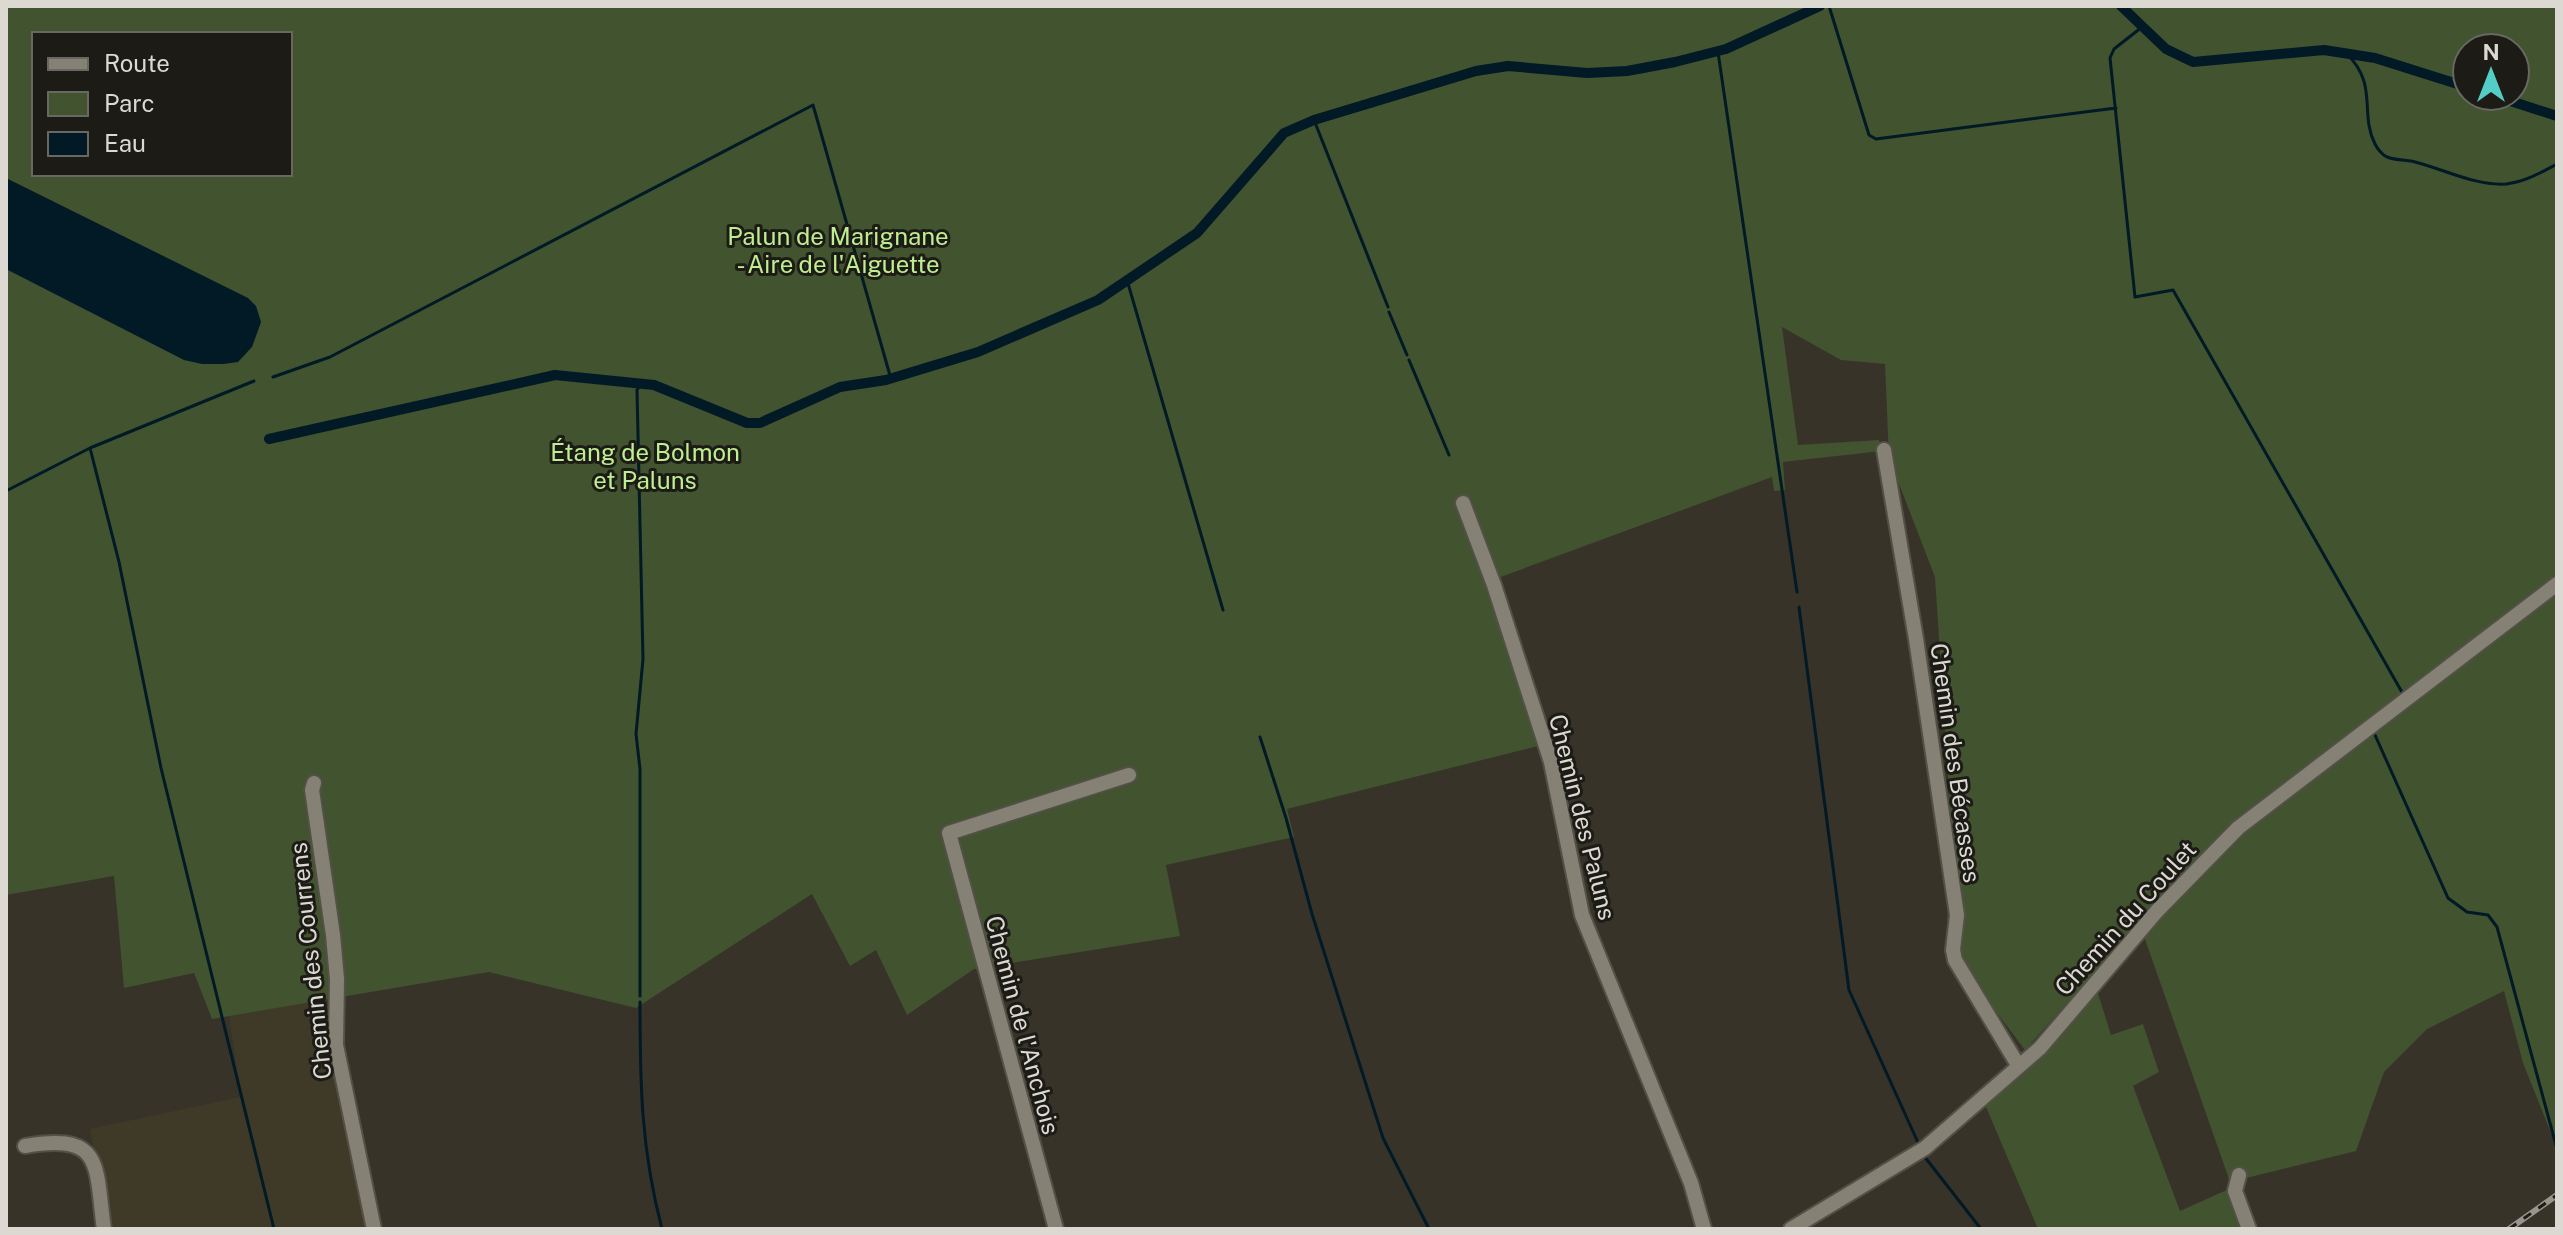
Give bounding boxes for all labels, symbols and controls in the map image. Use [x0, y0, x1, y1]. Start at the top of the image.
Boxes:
legend [32, 32, 292, 176]
north arrow [2451, 32, 2531, 112]
text: N [2482, 39, 2500, 65]
text: Route [104, 49, 170, 77]
text: Parc [104, 89, 155, 117]
text: Eau [104, 129, 146, 157]
park label: Palun de Marignane - Aire de l'Aiguette [727, 222, 949, 278]
park label: Étang de Bolmon et Paluns [550, 438, 740, 494]
street label: Chemin des Bécasses [1925, 641, 1987, 885]
street label: Chemin des Paluns [1544, 711, 1622, 923]
street label: Chemin du Coulet [2049, 835, 2201, 1001]
street label: Chemin des Courrens [284, 841, 336, 1081]
street label: Chemin de l'Anchois [980, 913, 1066, 1137]

